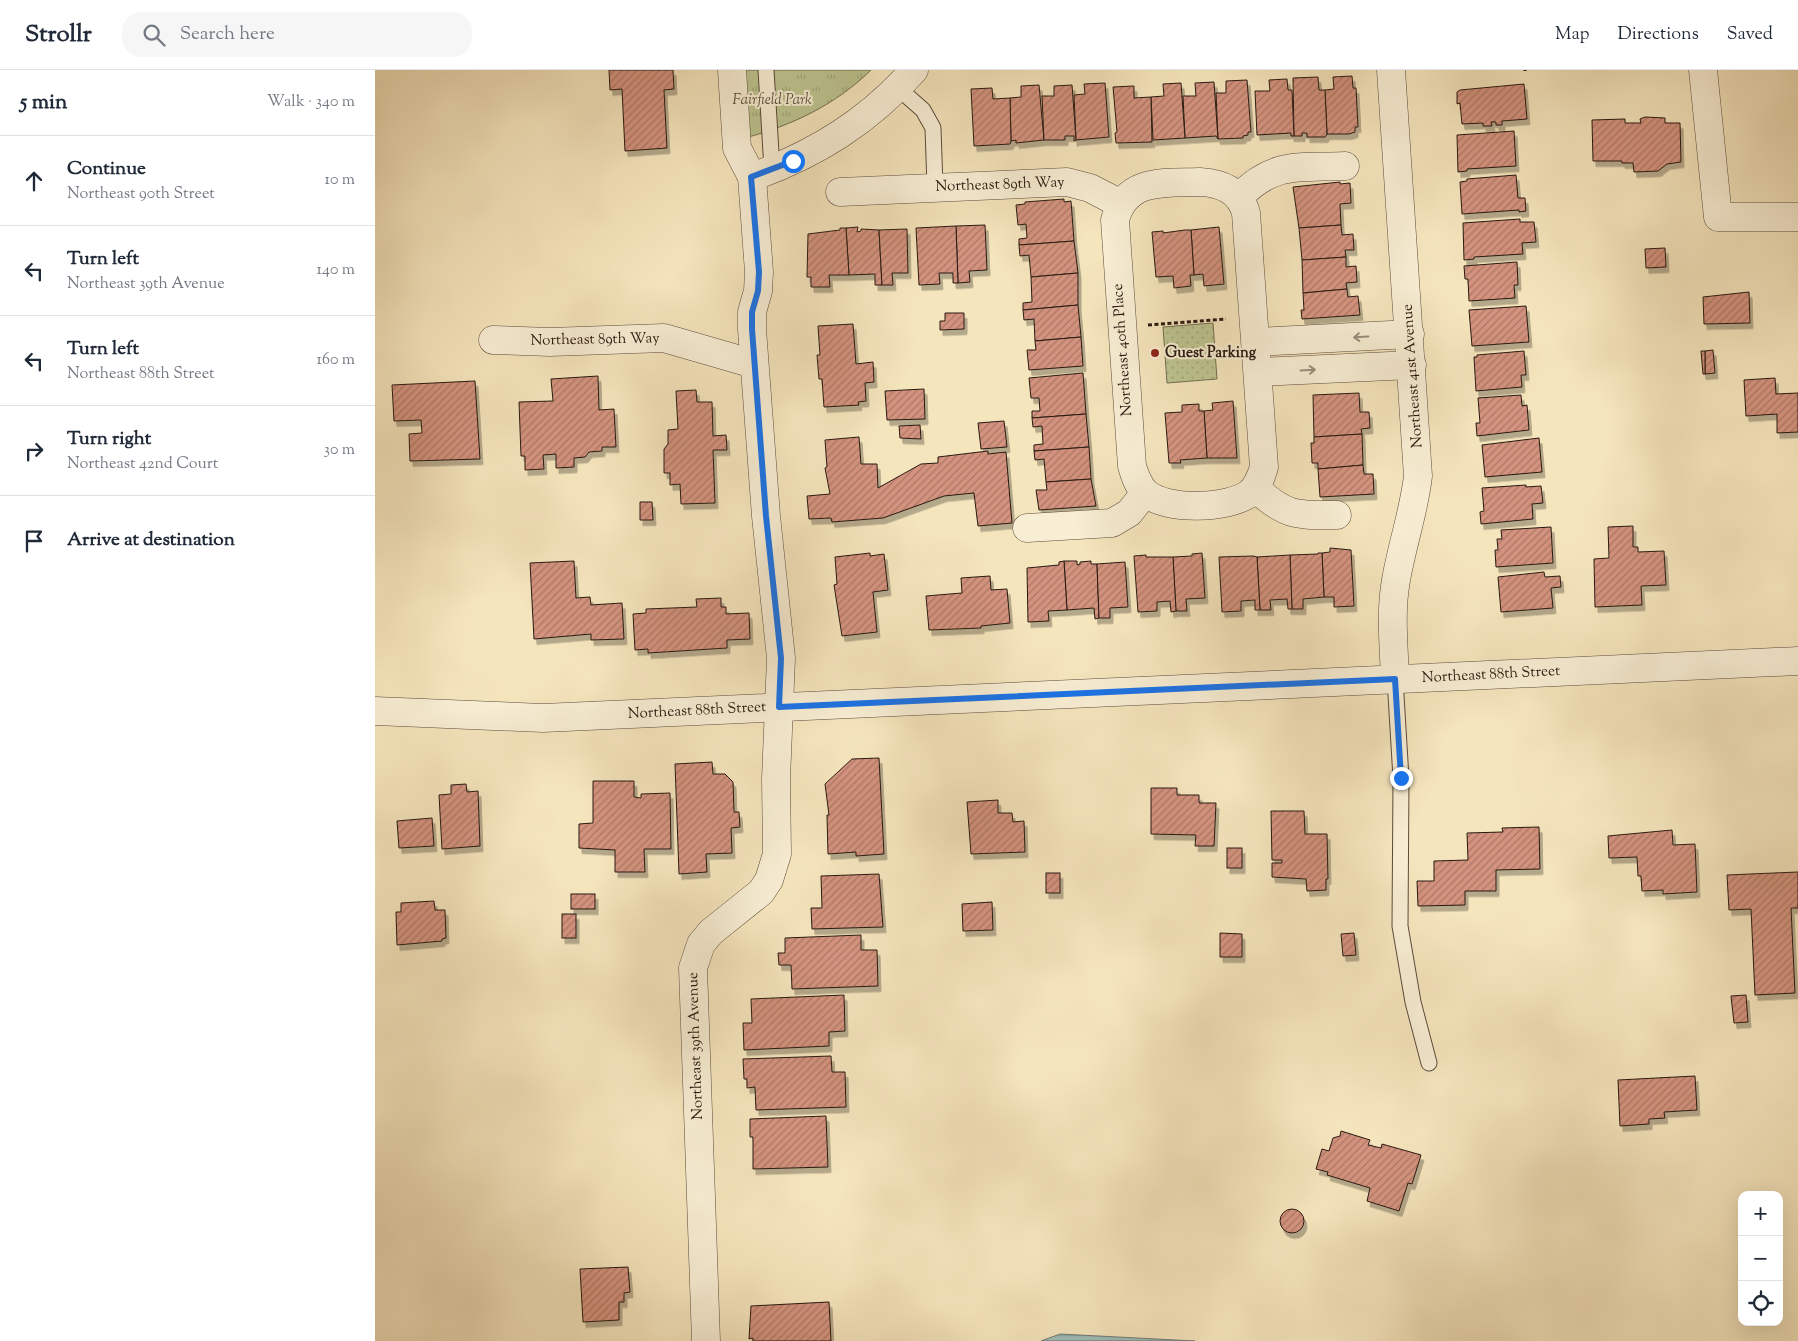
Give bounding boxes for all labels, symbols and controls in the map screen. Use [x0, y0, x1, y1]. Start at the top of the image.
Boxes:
search box [122, 12, 472, 57]
text: Strollr [25, 18, 92, 52]
icon: search [140, 21, 168, 49]
text: Search here [180, 21, 275, 48]
text: Map [1555, 22, 1590, 48]
text: Directions [1618, 22, 1699, 48]
text: Saved [1727, 22, 1773, 48]
text: 5 min [20, 88, 67, 118]
park label: Fairfield Park [732, 90, 812, 111]
text: Walk · 340 m [267, 91, 355, 114]
route start [782, 150, 805, 173]
text: Continue [67, 156, 146, 183]
icon: ahead [20, 167, 48, 195]
text: 10 m [325, 169, 355, 192]
street label: Northeast 89th Way [935, 172, 1066, 198]
text: Northeast 90th Street [67, 183, 215, 206]
text: Turn left [67, 246, 139, 273]
icon: left [20, 257, 48, 285]
text: 140 m [317, 259, 355, 282]
text: Northeast 39th Avenue [67, 273, 225, 296]
street label: Northeast 40th Place [1108, 283, 1138, 417]
street label: Northeast 41st Avenue [1397, 303, 1429, 449]
street label: Northeast 89th Way [530, 328, 660, 352]
one-way arrow [1354, 332, 1370, 341]
text: Turn left [67, 336, 139, 363]
place label: Guest Parking [1165, 343, 1257, 364]
icon: left [20, 347, 48, 375]
marker: Guest Parking [1149, 347, 1161, 359]
text: 160 m [317, 349, 355, 372]
text: Northeast 88th Street [67, 363, 215, 386]
one-way arrow [1300, 365, 1316, 374]
text: Turn right [67, 426, 151, 453]
icon: right [20, 437, 48, 465]
text: 30 m [324, 439, 355, 462]
text: Northeast 42nd Court [67, 453, 218, 476]
icon: arrive [20, 527, 48, 555]
text: Arrive at destination [67, 527, 235, 554]
street label: Northeast 88th Street [1421, 661, 1561, 689]
street label: Northeast 88th Street [627, 697, 767, 725]
route end [1390, 767, 1413, 790]
street label: Northeast 39th Avenue [683, 972, 709, 1120]
map controls [1738, 1191, 1783, 1326]
button: + [1738, 1191, 1783, 1236]
button: − [1738, 1236, 1783, 1281]
button: locate [1738, 1281, 1783, 1326]

